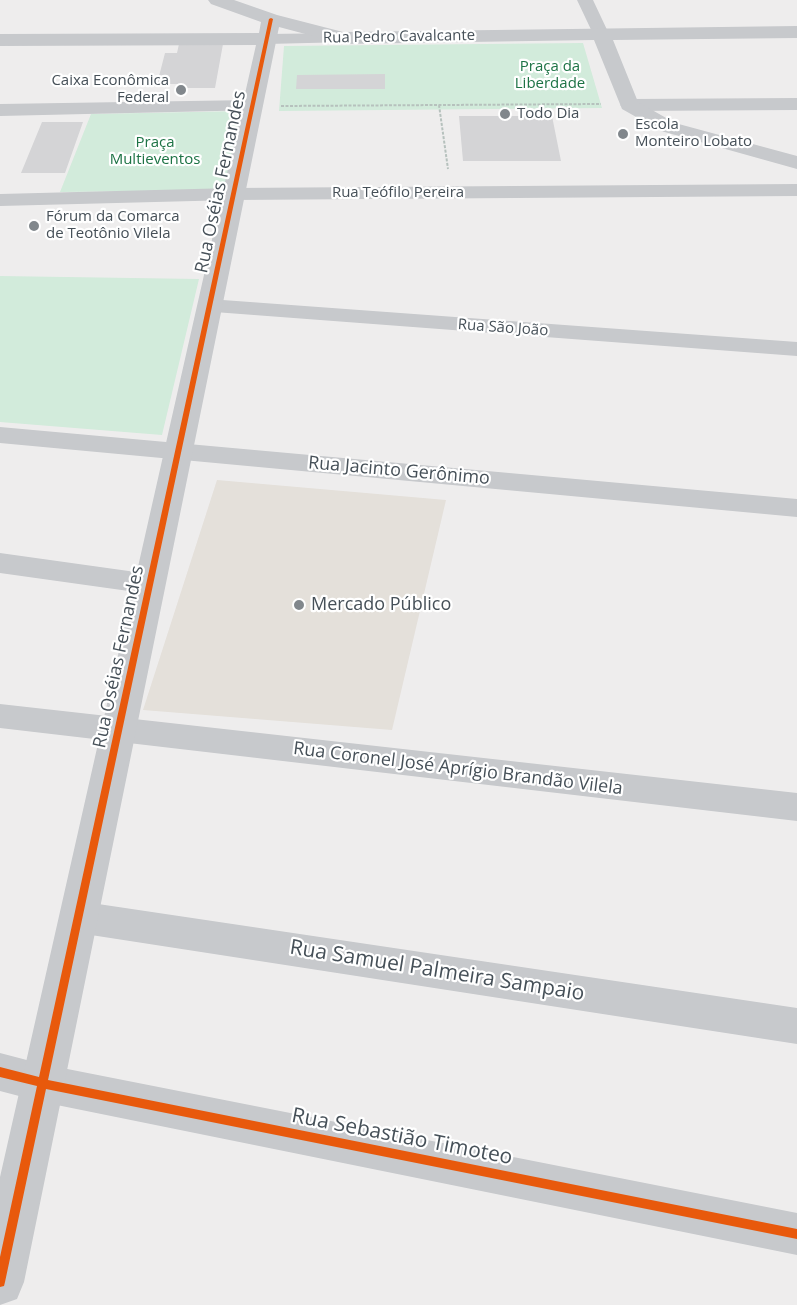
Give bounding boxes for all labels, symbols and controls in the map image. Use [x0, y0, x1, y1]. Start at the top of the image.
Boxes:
street label: Rua Pedro Cavalcante [323, 27, 475, 47]
park label: Praça da Liberdade [515, 58, 585, 93]
place label: Caixa Econômica Federal [51, 72, 169, 107]
marker: Caixa Econômica Federal [174, 83, 188, 97]
street label: Rua Oséias Fernandes [191, 89, 251, 275]
place label: Todo Dia [517, 105, 579, 123]
marker: Todo Dia [498, 107, 512, 121]
place label: Escola Monteiro Lobato [635, 116, 752, 151]
marker: Escola Monteiro Lobato [616, 127, 630, 141]
park label: Praça Multieventos [110, 134, 200, 169]
street label: Rua Teófilo Pereira [332, 184, 464, 202]
place label: Fórum da Comarca de Teotônio Vilela [46, 208, 180, 243]
marker: Fórum da Comarca de Teotônio Vilela [27, 219, 41, 233]
street label: Rua São João [457, 316, 549, 340]
street label: Rua Jacinto Gerônimo [307, 452, 491, 490]
street label: Rua Oséias Fernandes [89, 564, 149, 750]
place label: Mercado Público [311, 594, 451, 616]
marker: Mercado Público [292, 598, 306, 612]
street label: Rua Coronel José Aprígio Brandão Vilela [292, 738, 624, 800]
street label: Rua Samuel Palmeira Sampaio [288, 935, 586, 1007]
street label: Rua Sebastião Timoteo [290, 1103, 514, 1171]

